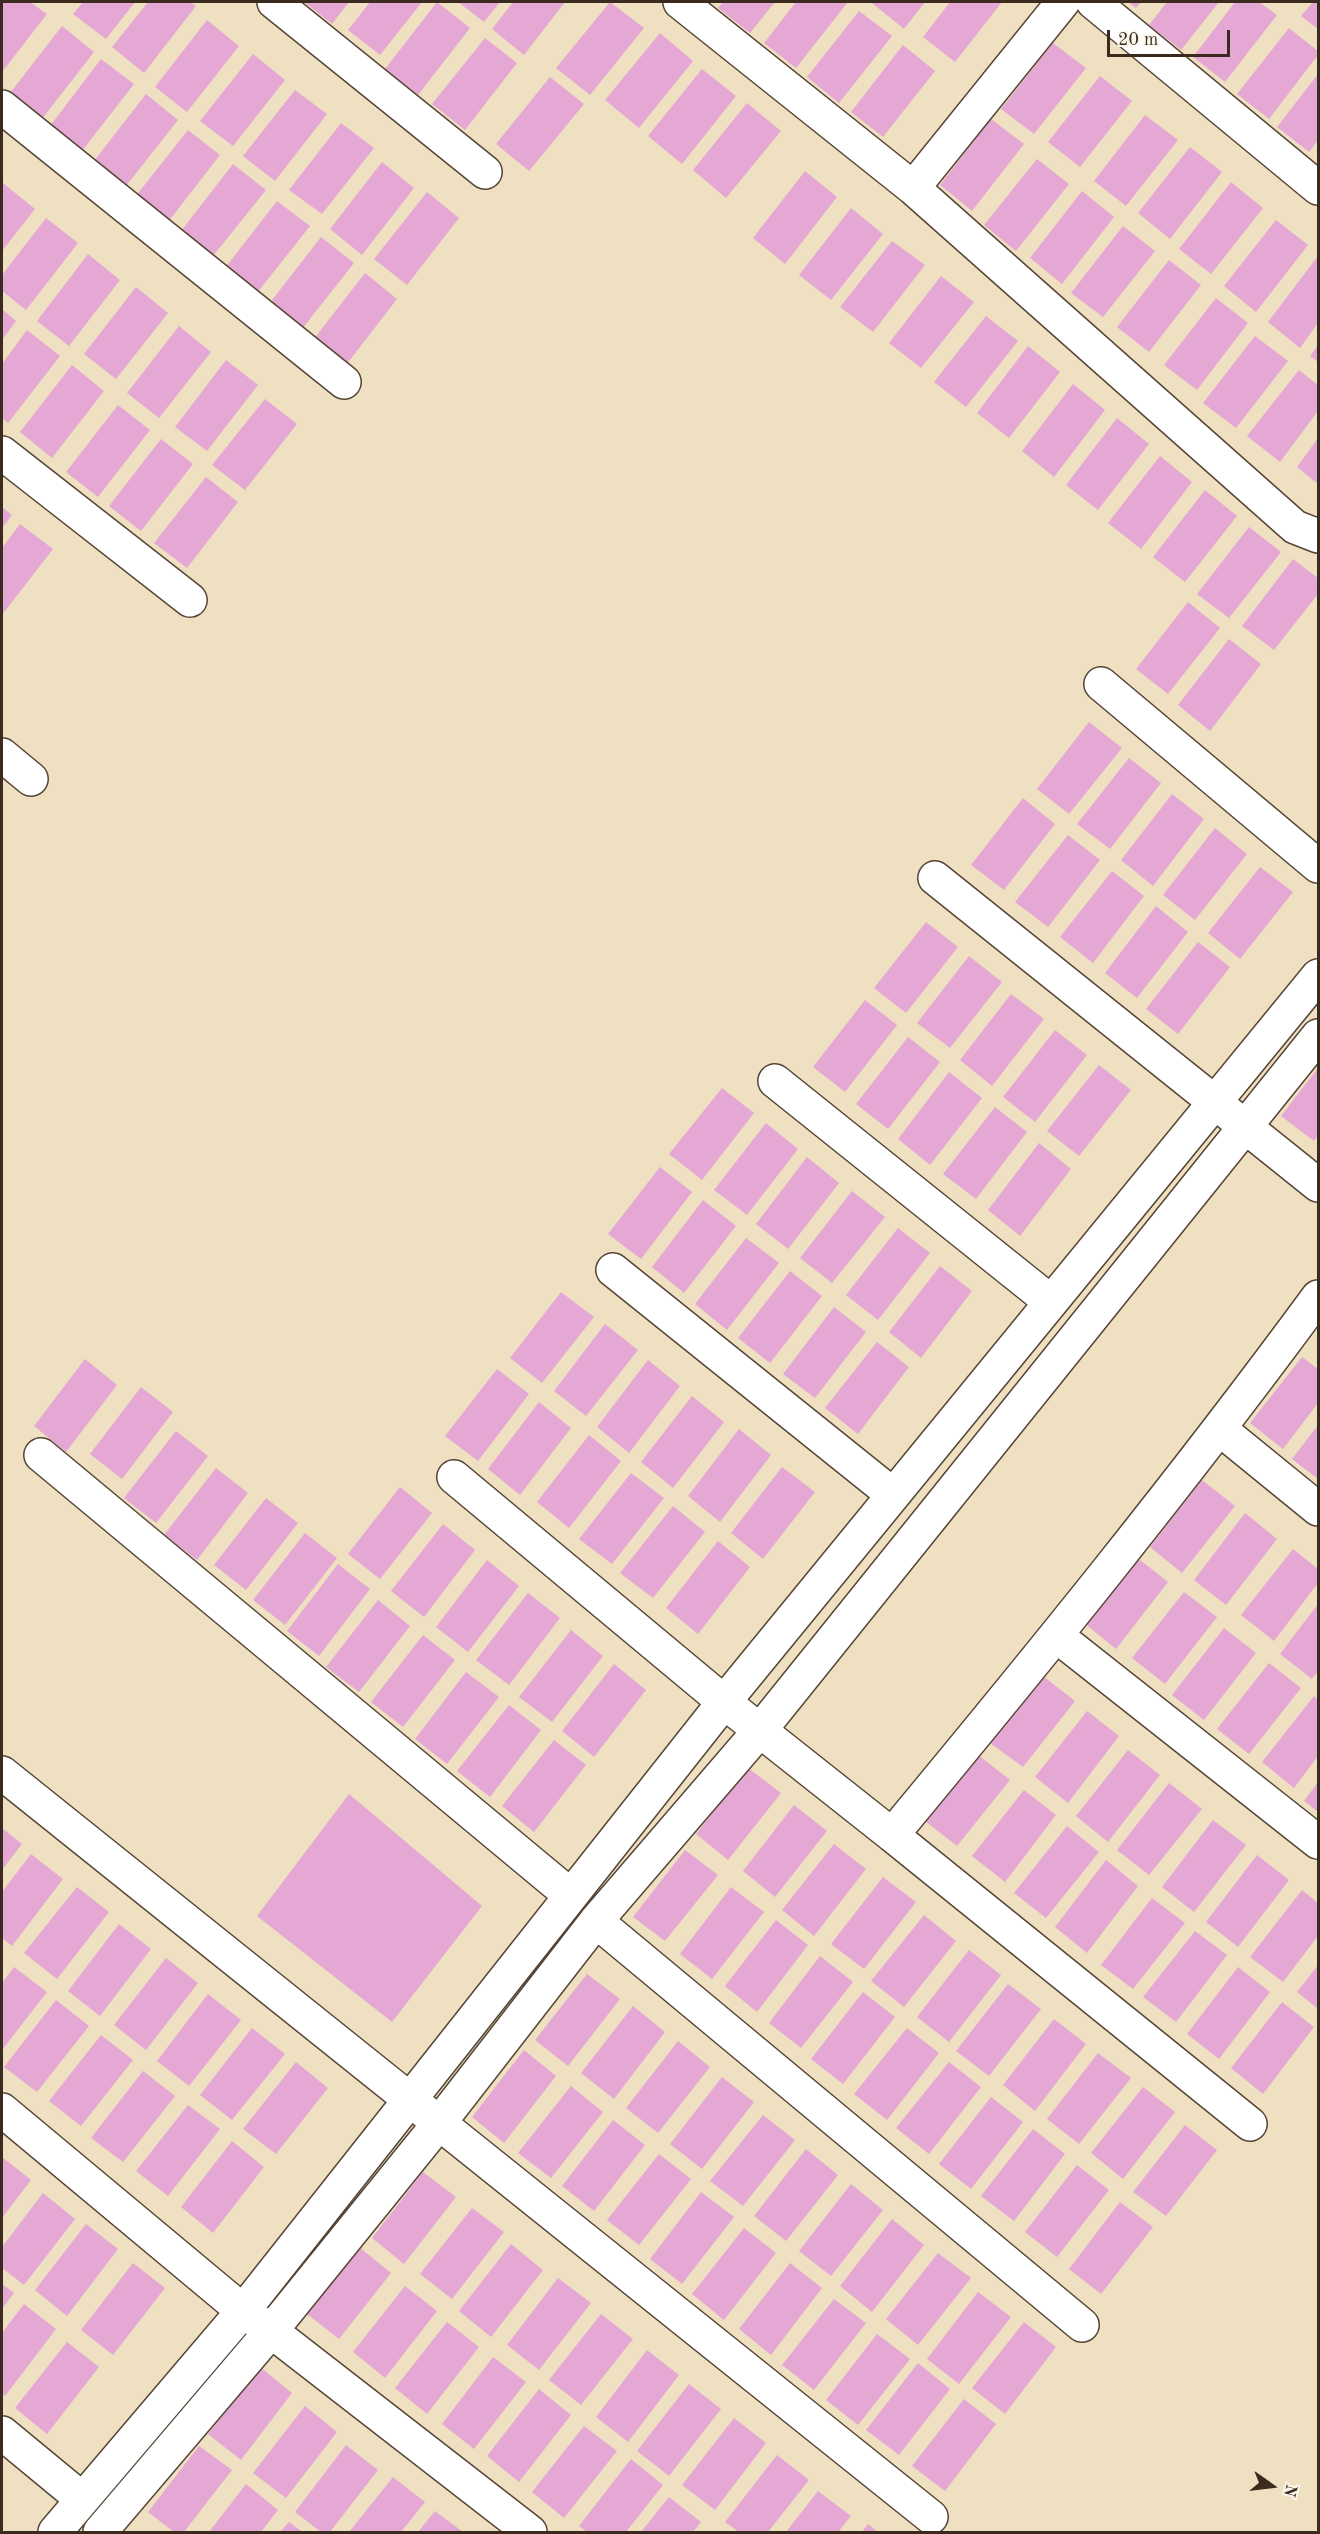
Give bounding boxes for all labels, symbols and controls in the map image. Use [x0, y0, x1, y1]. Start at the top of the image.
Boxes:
scale bar [1110, 18, 1233, 56]
text: 20 m [1118, 31, 1158, 49]
north arrow [1242, 2456, 1302, 2516]
text: N [1280, 2482, 1299, 2498]

